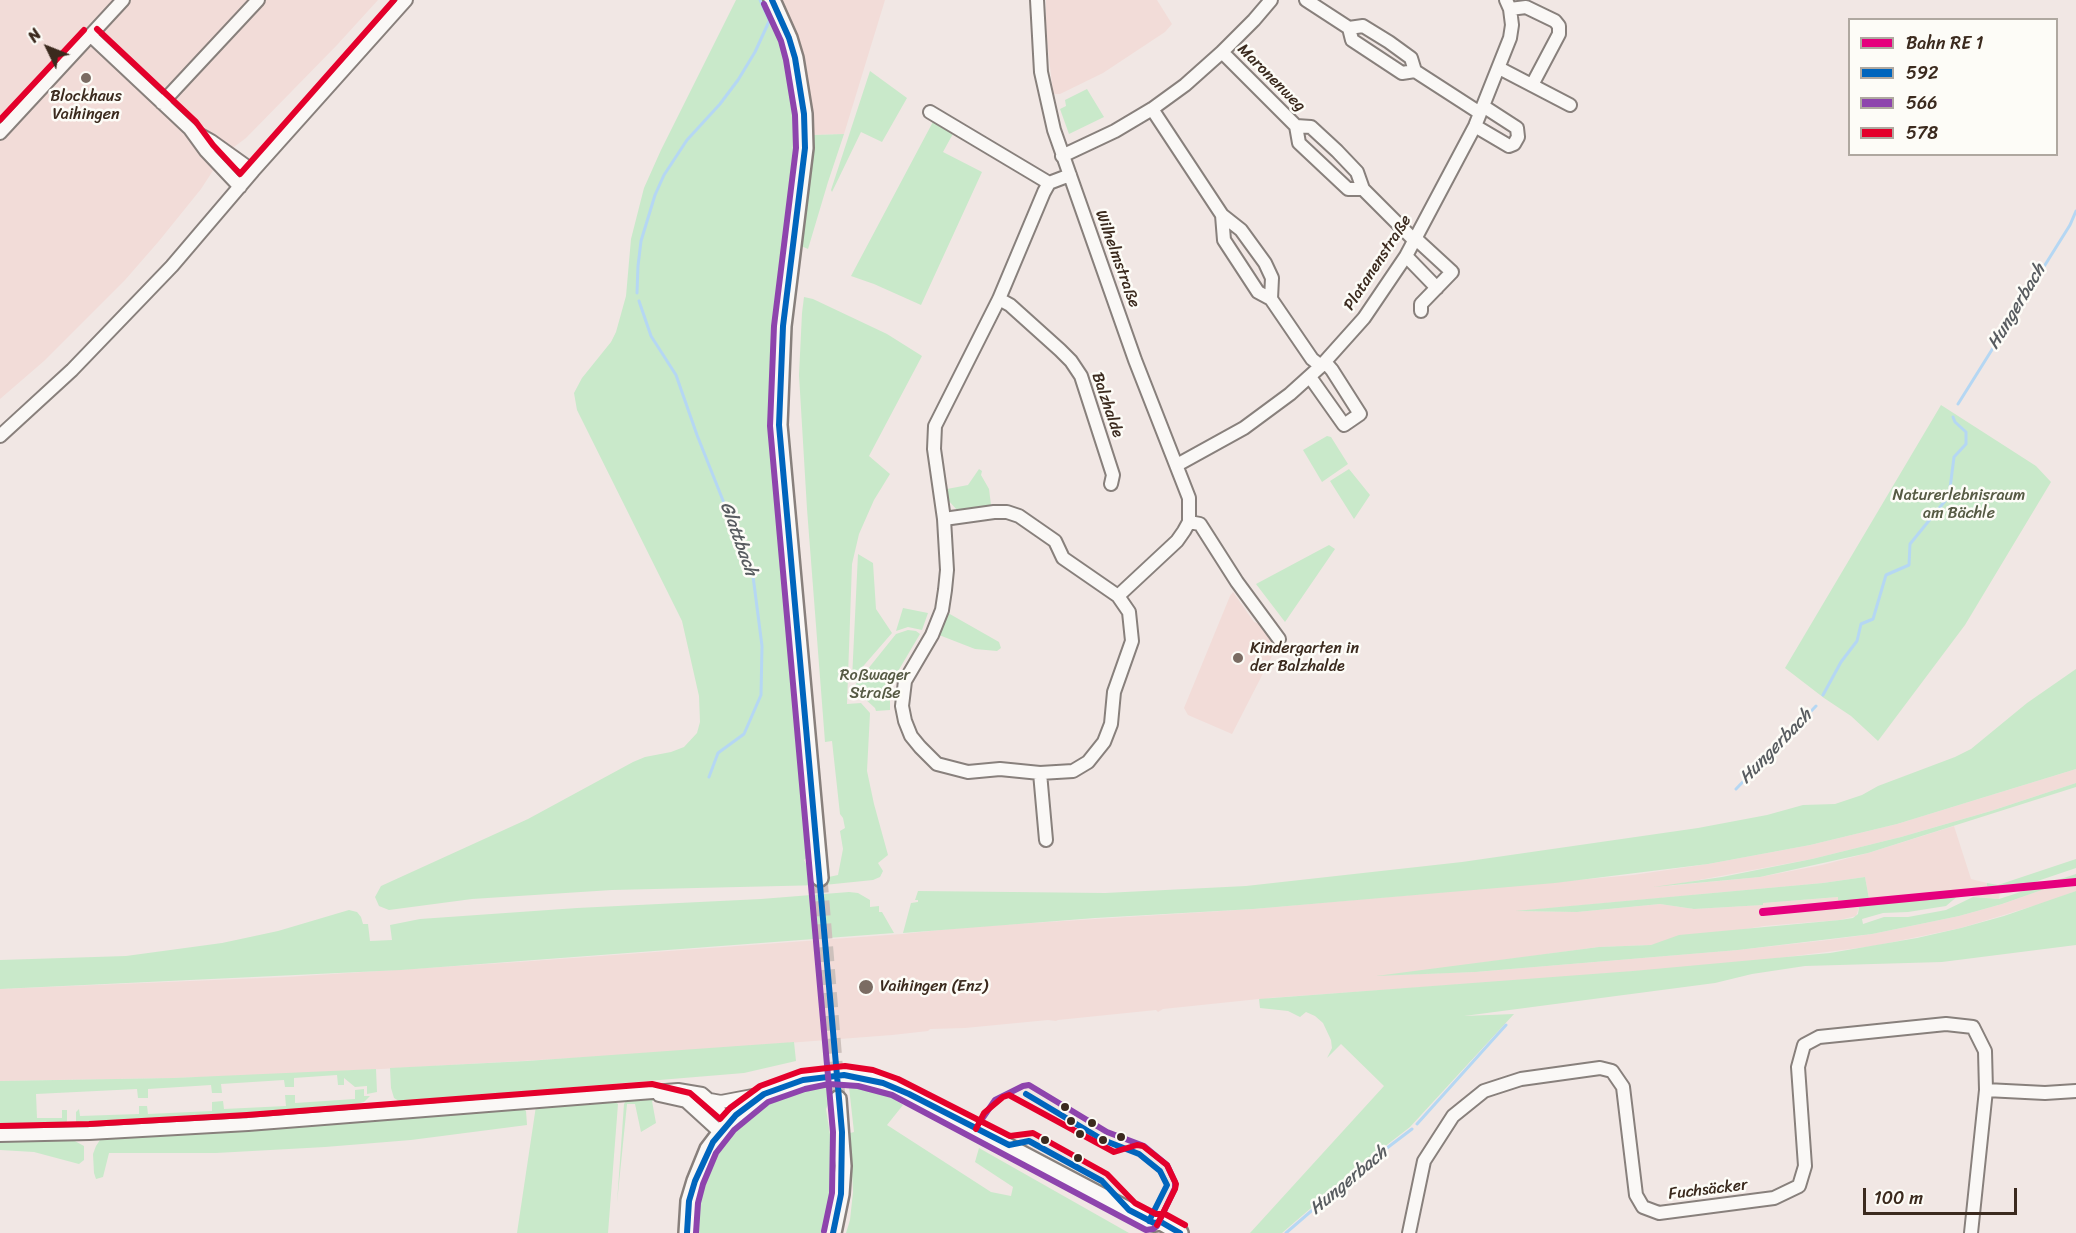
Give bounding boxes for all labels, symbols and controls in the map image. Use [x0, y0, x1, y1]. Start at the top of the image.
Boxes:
north arrow [18, 18, 78, 78]
legend [1848, 18, 2058, 156]
text: N [20, 21, 49, 49]
text: Bahn RE 1 [1906, 27, 1984, 59]
street label: Maronenweg [1233, 40, 1309, 116]
text: 592 [1906, 57, 1938, 89]
marker: Blockhaus Vaihingen [79, 71, 93, 85]
place label: Blockhaus Vaihingen [50, 87, 122, 125]
text: 566 [1906, 87, 1937, 119]
text: 578 [1906, 117, 1938, 149]
street label: Wilhelmstraße [1090, 208, 1144, 310]
street label: Platanenstraße [1340, 212, 1416, 314]
water label: Hungerbach [1983, 261, 2051, 353]
street label: Balzhalde [1087, 370, 1127, 440]
park label: Naturerlebnisraum am Bächle [1893, 486, 2025, 524]
water label: Glattbach [715, 499, 761, 579]
place label: Kindergarten in der Balzhalde [1250, 639, 1359, 677]
marker: Kindergarten in der Balzhalde [1231, 651, 1245, 665]
park label: Roßwager Straße [840, 666, 910, 704]
water label: Hungerbach [1735, 705, 1817, 789]
place label: Vaihingen (Enz) [880, 977, 988, 997]
marker: Vaihingen (Enz) [857, 978, 875, 996]
unlabelled marker [1059, 1101, 1071, 1113]
unlabelled marker [1065, 1115, 1077, 1127]
unlabelled marker [1086, 1117, 1098, 1129]
unlabelled marker [1074, 1128, 1086, 1140]
unlabelled marker [1115, 1131, 1127, 1143]
unlabelled marker [1039, 1134, 1051, 1146]
unlabelled marker [1097, 1134, 1109, 1146]
water label: Hungerbach [1306, 1142, 1392, 1220]
unlabelled marker [1072, 1152, 1084, 1164]
street label: Fuchsäcker [1667, 1176, 1749, 1204]
scale bar [1866, 1176, 2020, 1214]
text: 100 m [1874, 1182, 1923, 1214]

